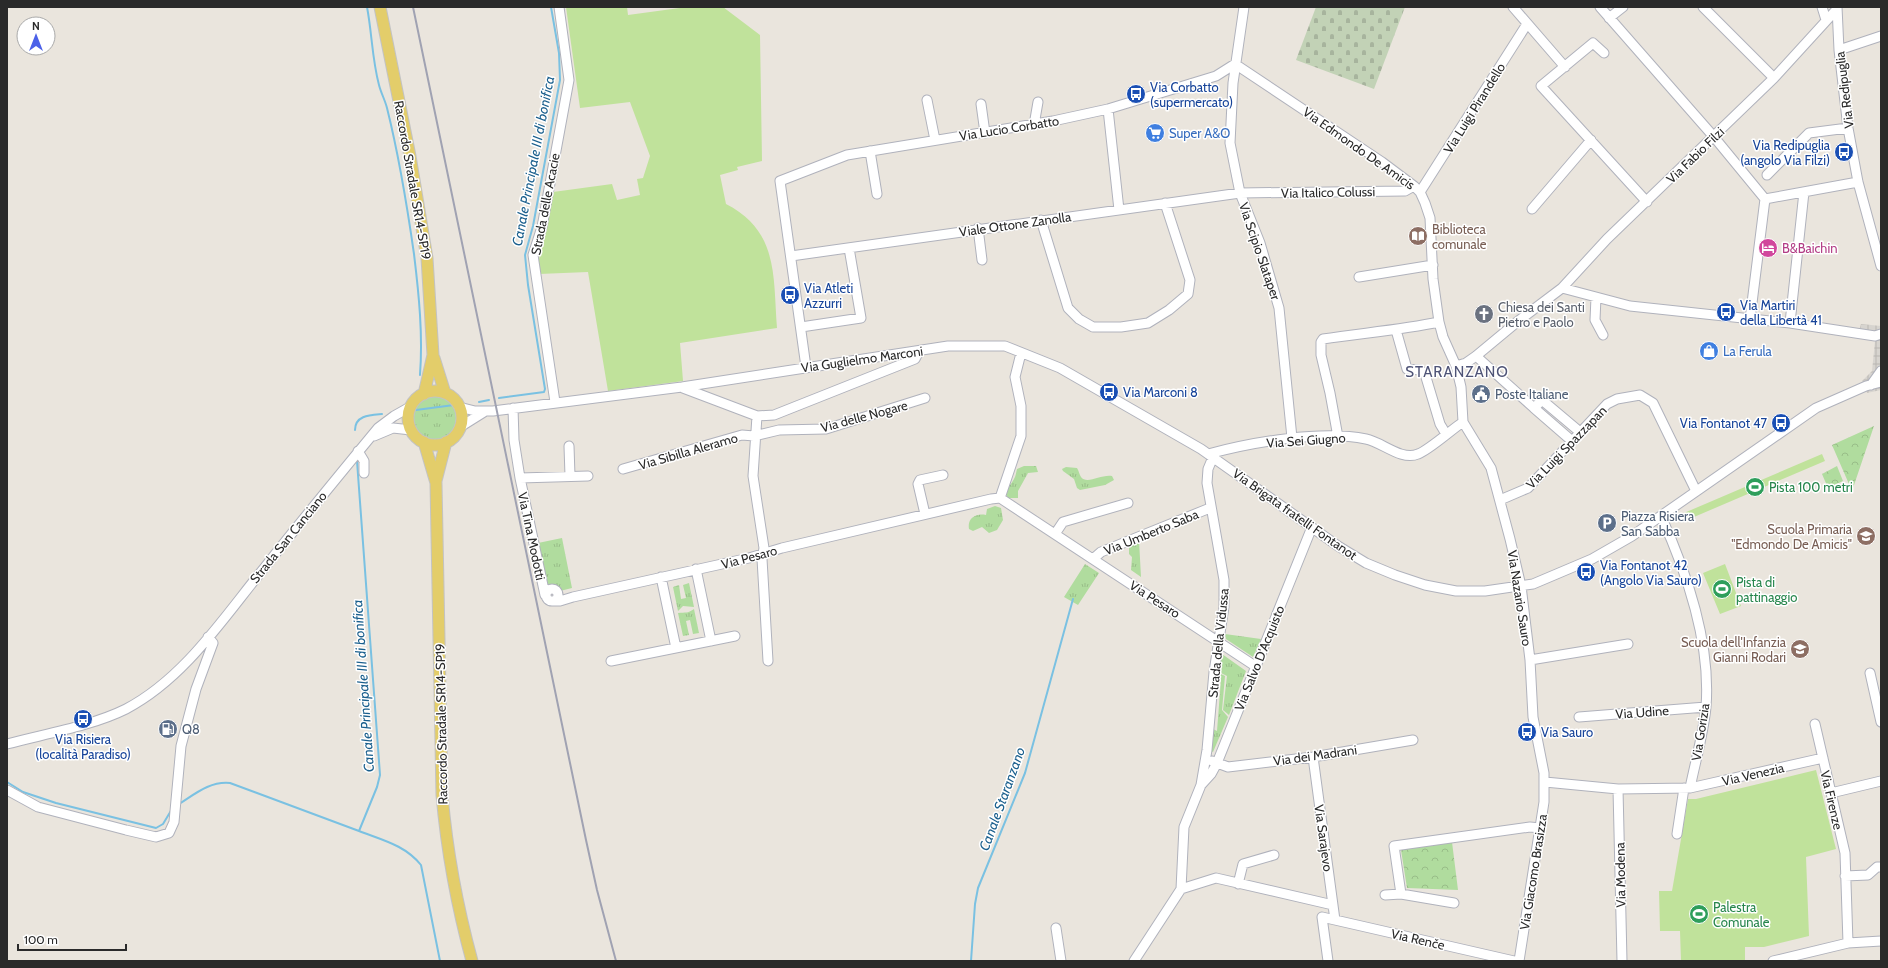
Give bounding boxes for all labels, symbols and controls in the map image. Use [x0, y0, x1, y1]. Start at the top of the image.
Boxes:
north arrow [16, 16, 56, 56]
text: N [32, 19, 40, 33]
street label: Via Redipuglia [1831, 50, 1857, 129]
street label: Via Luigi Pirandello [1440, 60, 1508, 156]
water label: Canale Principale III di bonifica [508, 75, 558, 247]
place label: Via Corbatto (supermercato) [1150, 79, 1233, 110]
bus stop icon: Via Corbatto (supermercato) [1125, 83, 1147, 105]
street label: Raccordo Stradale SR14-SP19 [391, 99, 435, 261]
street label: Via Edmondo De Amicis [1300, 103, 1419, 193]
street label: Via Lucio Corbatto [958, 112, 1060, 144]
supermarket icon: Super A&O [1144, 122, 1166, 144]
street label: Via Fabio Filzi [1663, 123, 1727, 187]
place label: Super A&O [1169, 125, 1230, 141]
place label: Via Redipuglia (angolo Via Filzi) [1740, 137, 1831, 168]
bus stop icon: Via Redipuglia (angolo Via Filzi) [1833, 141, 1855, 163]
street label: Strada delle Acacie [527, 151, 563, 256]
street label: Via Italico Colussi [1281, 183, 1375, 201]
street label: Via Scipio Slataper [1236, 200, 1284, 303]
street label: Viale Ottone Zanolla [958, 208, 1073, 240]
place label: Biblioteca comunale [1432, 221, 1487, 252]
library icon: Biblioteca comunale [1407, 225, 1429, 247]
hotel icon: B&Baichin [1757, 237, 1779, 259]
place label: B&Baichin [1782, 240, 1837, 256]
place label: Via Atleti Azzurri [804, 280, 853, 311]
bus stop icon: Via Atleti Azzurri [779, 284, 801, 306]
place label: Via Martiri della Libertà 41 [1740, 297, 1822, 328]
place label: Chiesa dei Santi Pietro e Paolo [1498, 299, 1585, 330]
bus stop icon: Via Martiri della Libertà 41 [1715, 301, 1737, 323]
church icon: Chiesa dei Santi Pietro e Paolo [1473, 303, 1495, 325]
shop icon: La Ferula [1698, 340, 1720, 362]
street label: Via Guglielmo Marconi [800, 343, 924, 375]
place label: La Ferula [1723, 343, 1773, 359]
district label: STARANZANO [1405, 363, 1509, 381]
bus stop icon: Via Marconi 8 [1098, 381, 1120, 403]
public building icon: Poste Italiane [1470, 383, 1492, 405]
place label: Via Marconi 8 [1123, 384, 1198, 400]
place label: Poste Italiane [1495, 386, 1569, 402]
street label: Via delle Nogare [819, 397, 910, 435]
street label: Via Luigi Spazzapan [1522, 402, 1610, 492]
bus stop icon: Via Fontanot 47 [1770, 412, 1792, 434]
place label: Via Fontanot 47 [1680, 415, 1767, 431]
street label: Via Sibilla Aleramo [637, 429, 739, 473]
street label: Via Sei Giugno [1266, 429, 1346, 451]
street label: Via Brigata fratelli Fontanot [1230, 465, 1361, 563]
sports icon: Pista 100 metri [1744, 476, 1766, 498]
place label: Pista 100 metri [1769, 479, 1853, 495]
street label: Strada San Canciano [246, 488, 330, 586]
street label: Via Tina Modotti [515, 490, 549, 582]
street label: Via Umberto Saba [1101, 505, 1201, 558]
place label: Piazza Risiera San Sabba [1621, 508, 1695, 539]
parking icon: Piazza Risiera San Sabba [1596, 512, 1618, 534]
place label: Scuola Primaria "Edmondo De Amicis" [1731, 521, 1853, 552]
school or university icon: Scuola Primaria "Edmondo De Amicis" [1855, 525, 1877, 547]
street label: Via Pesaro [719, 542, 779, 572]
street label: Via Nazario Sauro [1505, 549, 1535, 647]
place label: Via Fontanot 42 (Angolo Via Sauro) [1600, 557, 1702, 588]
bus stop icon: Via Fontanot 42 (Angolo Via Sauro) [1575, 561, 1597, 583]
place label: Pista di pattinaggio [1736, 574, 1797, 605]
street label: Via Pesaro [1127, 577, 1183, 621]
sports icon: Pista di pattinaggio [1711, 578, 1733, 600]
street label: Strada della Vidussa [1204, 587, 1232, 698]
water label: Canale Principale III di bonifica [348, 599, 378, 773]
street label: Via Salvo D'Acquisto [1231, 603, 1287, 713]
place label: Scuola dell'Infanzia Gianni Rodari [1681, 634, 1787, 665]
school or university icon: Scuola dell'Infanzia Gianni Rodari [1789, 638, 1811, 660]
street label: Raccordo Stradale SR14-SP19 [432, 643, 450, 805]
street label: Via Gorizia [1688, 701, 1713, 762]
street label: Via Udine [1615, 702, 1670, 722]
bus stop icon: Via Risiera (località Paradiso) [72, 708, 94, 730]
fuel station icon: Q8 [157, 718, 179, 740]
place label: Q8 [182, 721, 200, 737]
bus stop icon: Via Sauro [1516, 721, 1538, 743]
place label: Via Sauro [1541, 724, 1593, 740]
place label: Via Risiera (località Paradiso) [35, 731, 131, 762]
street label: Via dei Madrani [1272, 741, 1358, 769]
water label: Canale Staranzano [975, 745, 1029, 853]
street label: Via Venezia [1720, 759, 1786, 789]
street label: Via Firenze [1817, 769, 1847, 832]
street label: Via Sarajevo [1310, 804, 1337, 873]
street label: Via Giacomo Brasizza [1516, 812, 1550, 931]
street label: Via Modena [1611, 841, 1629, 908]
place label: Palestra Comunale [1713, 899, 1770, 930]
sports icon: Palestra Comunale [1688, 903, 1710, 925]
street label: Via Renče [1390, 925, 1447, 953]
scale bar [18, 926, 126, 952]
text: 100 m [24, 932, 58, 947]

